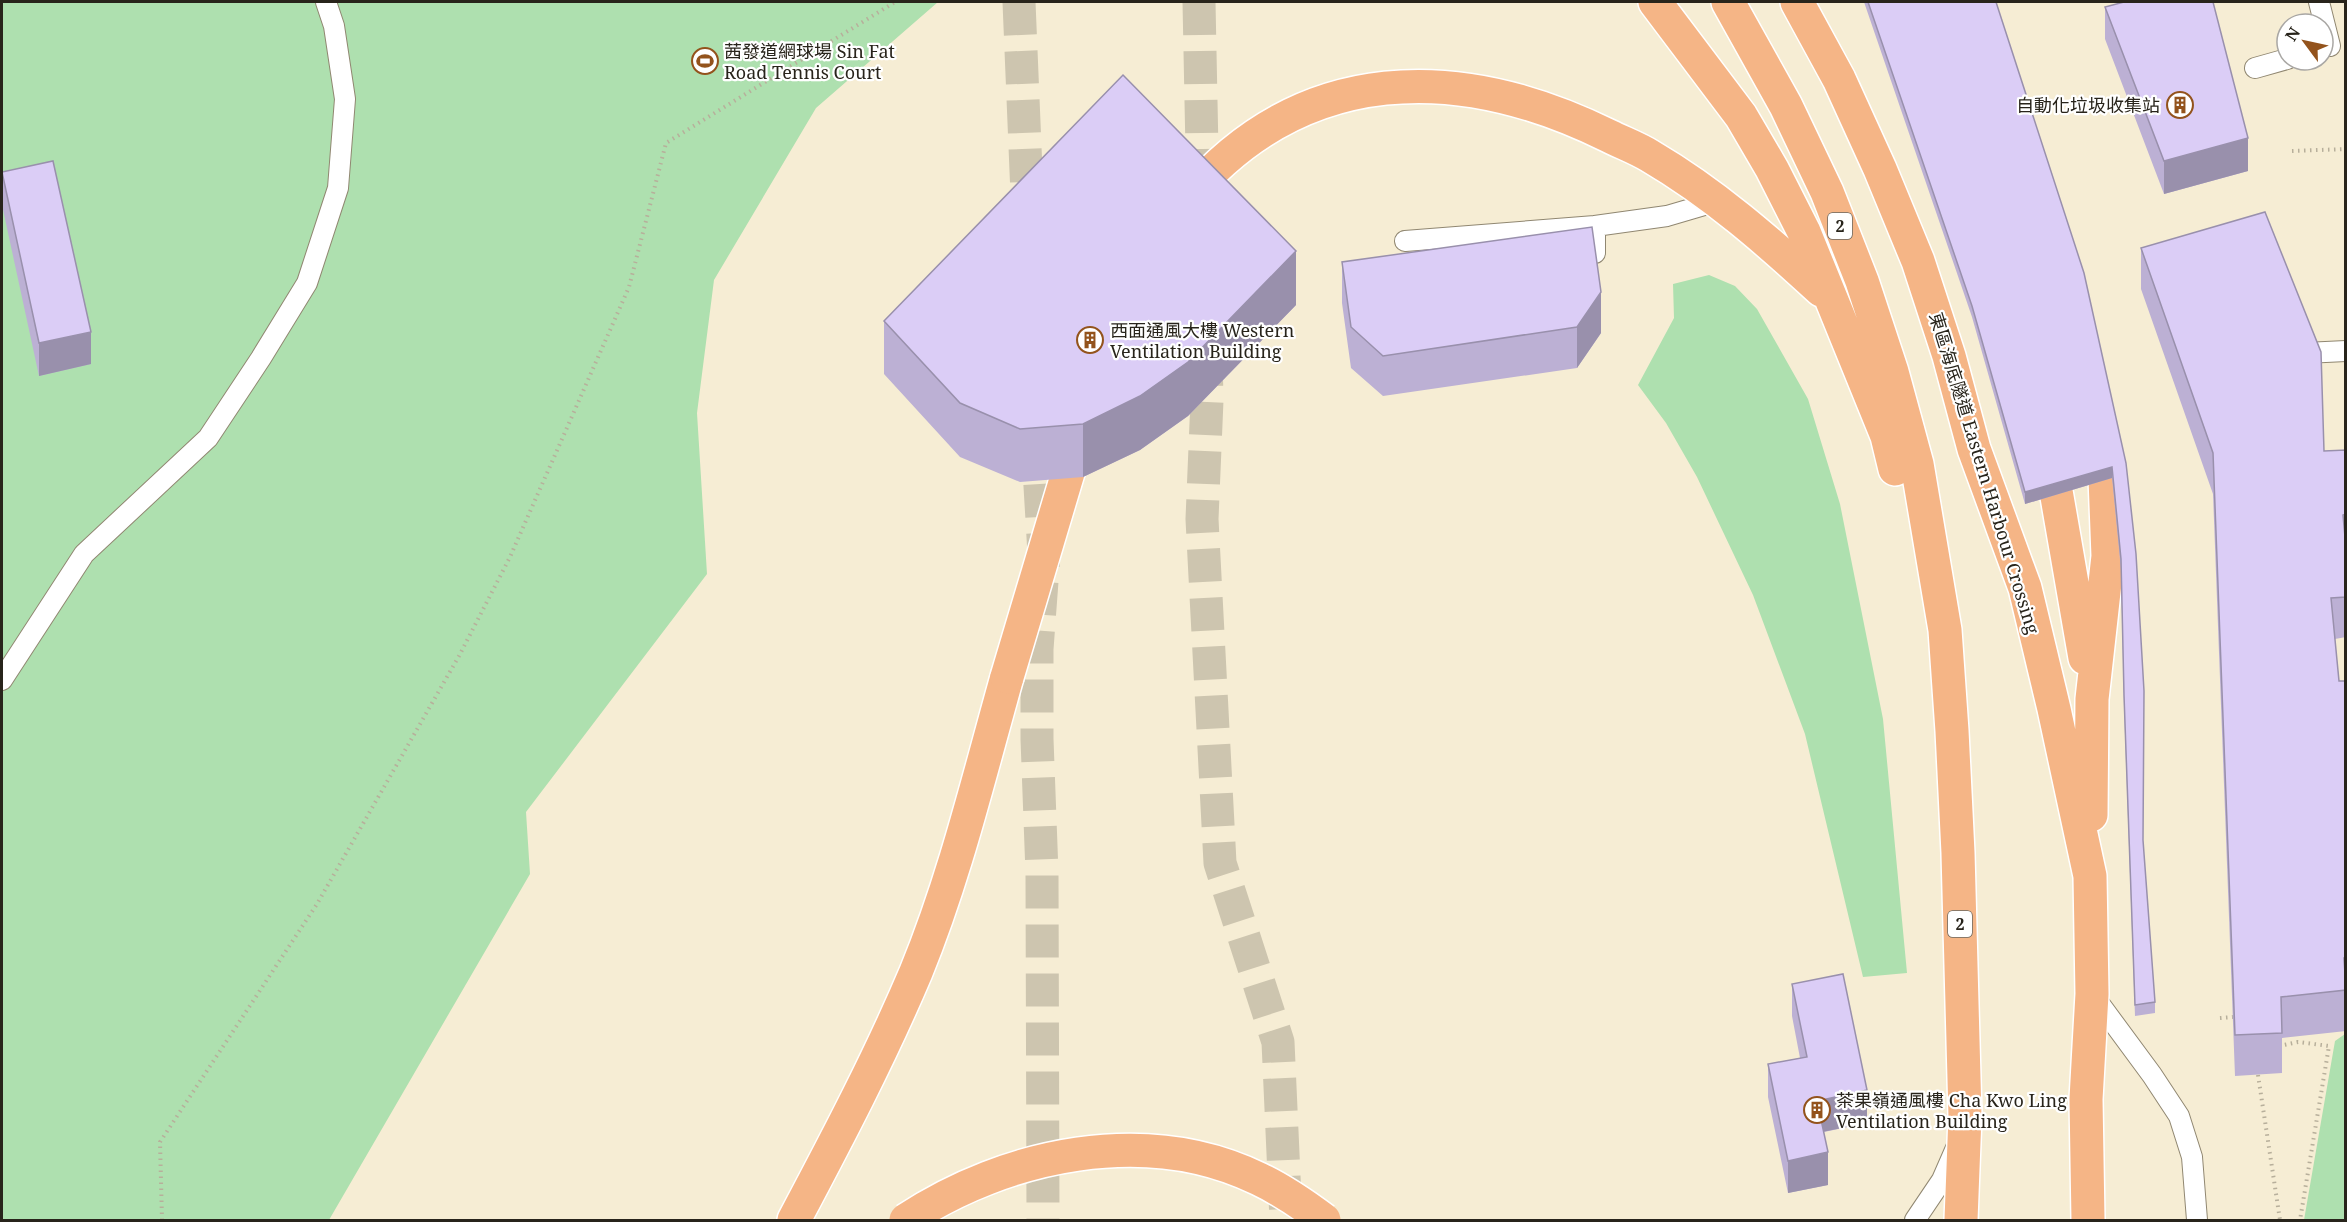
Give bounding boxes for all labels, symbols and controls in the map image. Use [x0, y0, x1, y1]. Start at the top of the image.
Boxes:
north arrow [2275, 12, 2335, 72]
text: N [2280, 22, 2305, 45]
place label: 茜發道網球場 Sin Fat Road Tennis Court [724, 39, 895, 84]
sports icon: 茜發道網球場 Sin Fat Road Tennis Court [690, 46, 720, 76]
building icon: 自動化垃圾收集站 [2165, 90, 2195, 120]
place label: 自動化垃圾收集站 [2016, 93, 2160, 117]
road number: 2 [1828, 213, 1852, 239]
street label: 東區海底隧道 Eastern Harbour Crossing [1925, 309, 2046, 637]
place label: 西面通風大樓 Western Ventilation Building [1110, 318, 1295, 363]
building icon: 西面通風大樓 Western Ventilation Building [1075, 325, 1105, 355]
road number: 2 [1948, 911, 1972, 937]
place label: 茶果嶺通風樓 Cha Kwo Ling Ventilation Building [1836, 1088, 2067, 1133]
building icon: 茶果嶺通風樓 Cha Kwo Ling Ventilation Building [1802, 1095, 1832, 1125]

